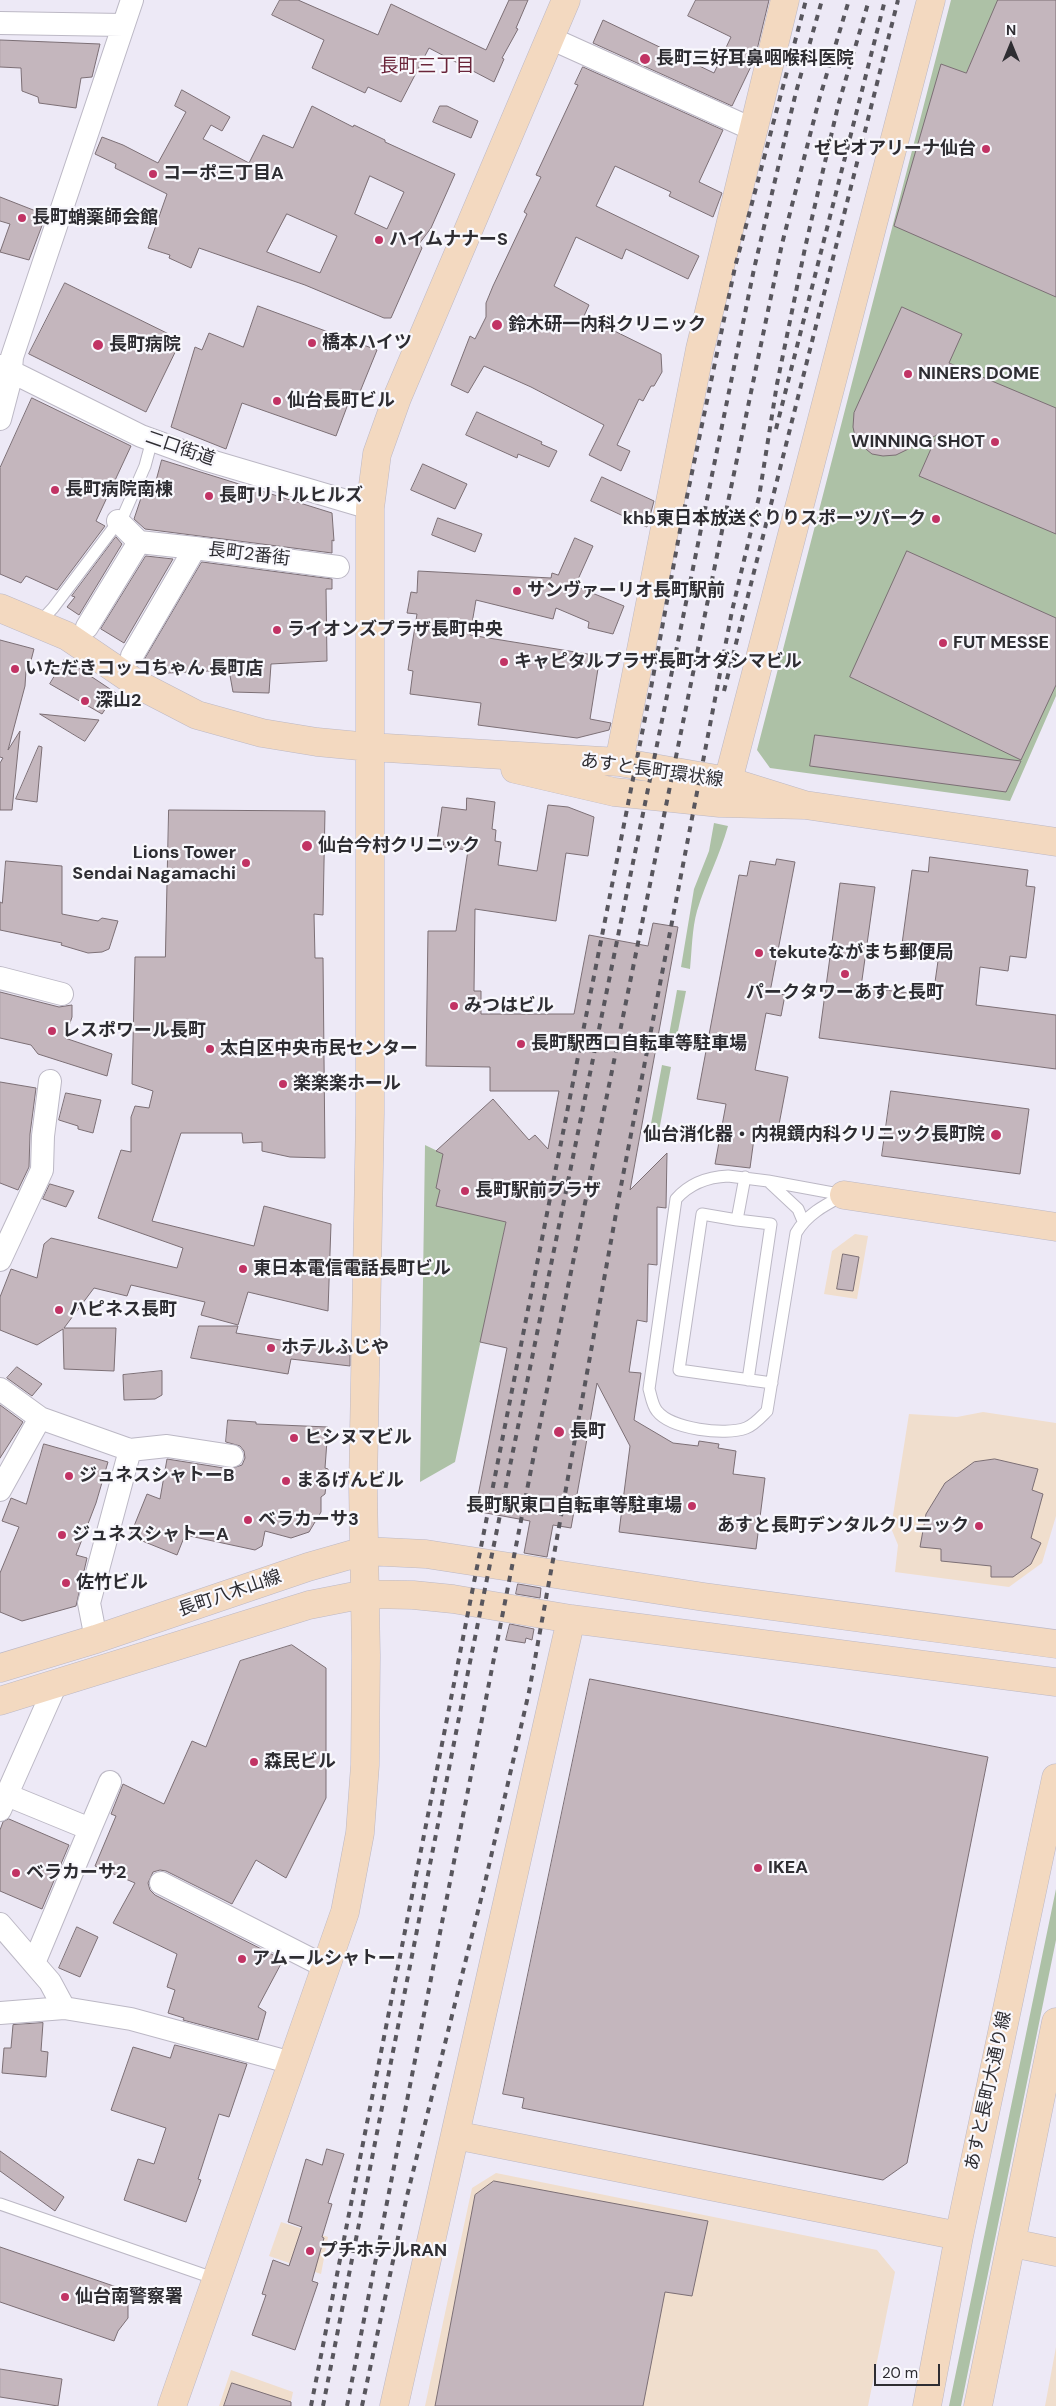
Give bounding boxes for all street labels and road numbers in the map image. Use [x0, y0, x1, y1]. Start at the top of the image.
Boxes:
street label: 二口街道 [142, 427, 218, 471]
street label: 長町2番街 [207, 539, 291, 571]
street label: あすと長町環状線 [579, 750, 725, 792]
street label: 長町八木山線 [175, 1566, 285, 1622]
street label: あすと長町大通り線 [962, 2010, 1016, 2172]

